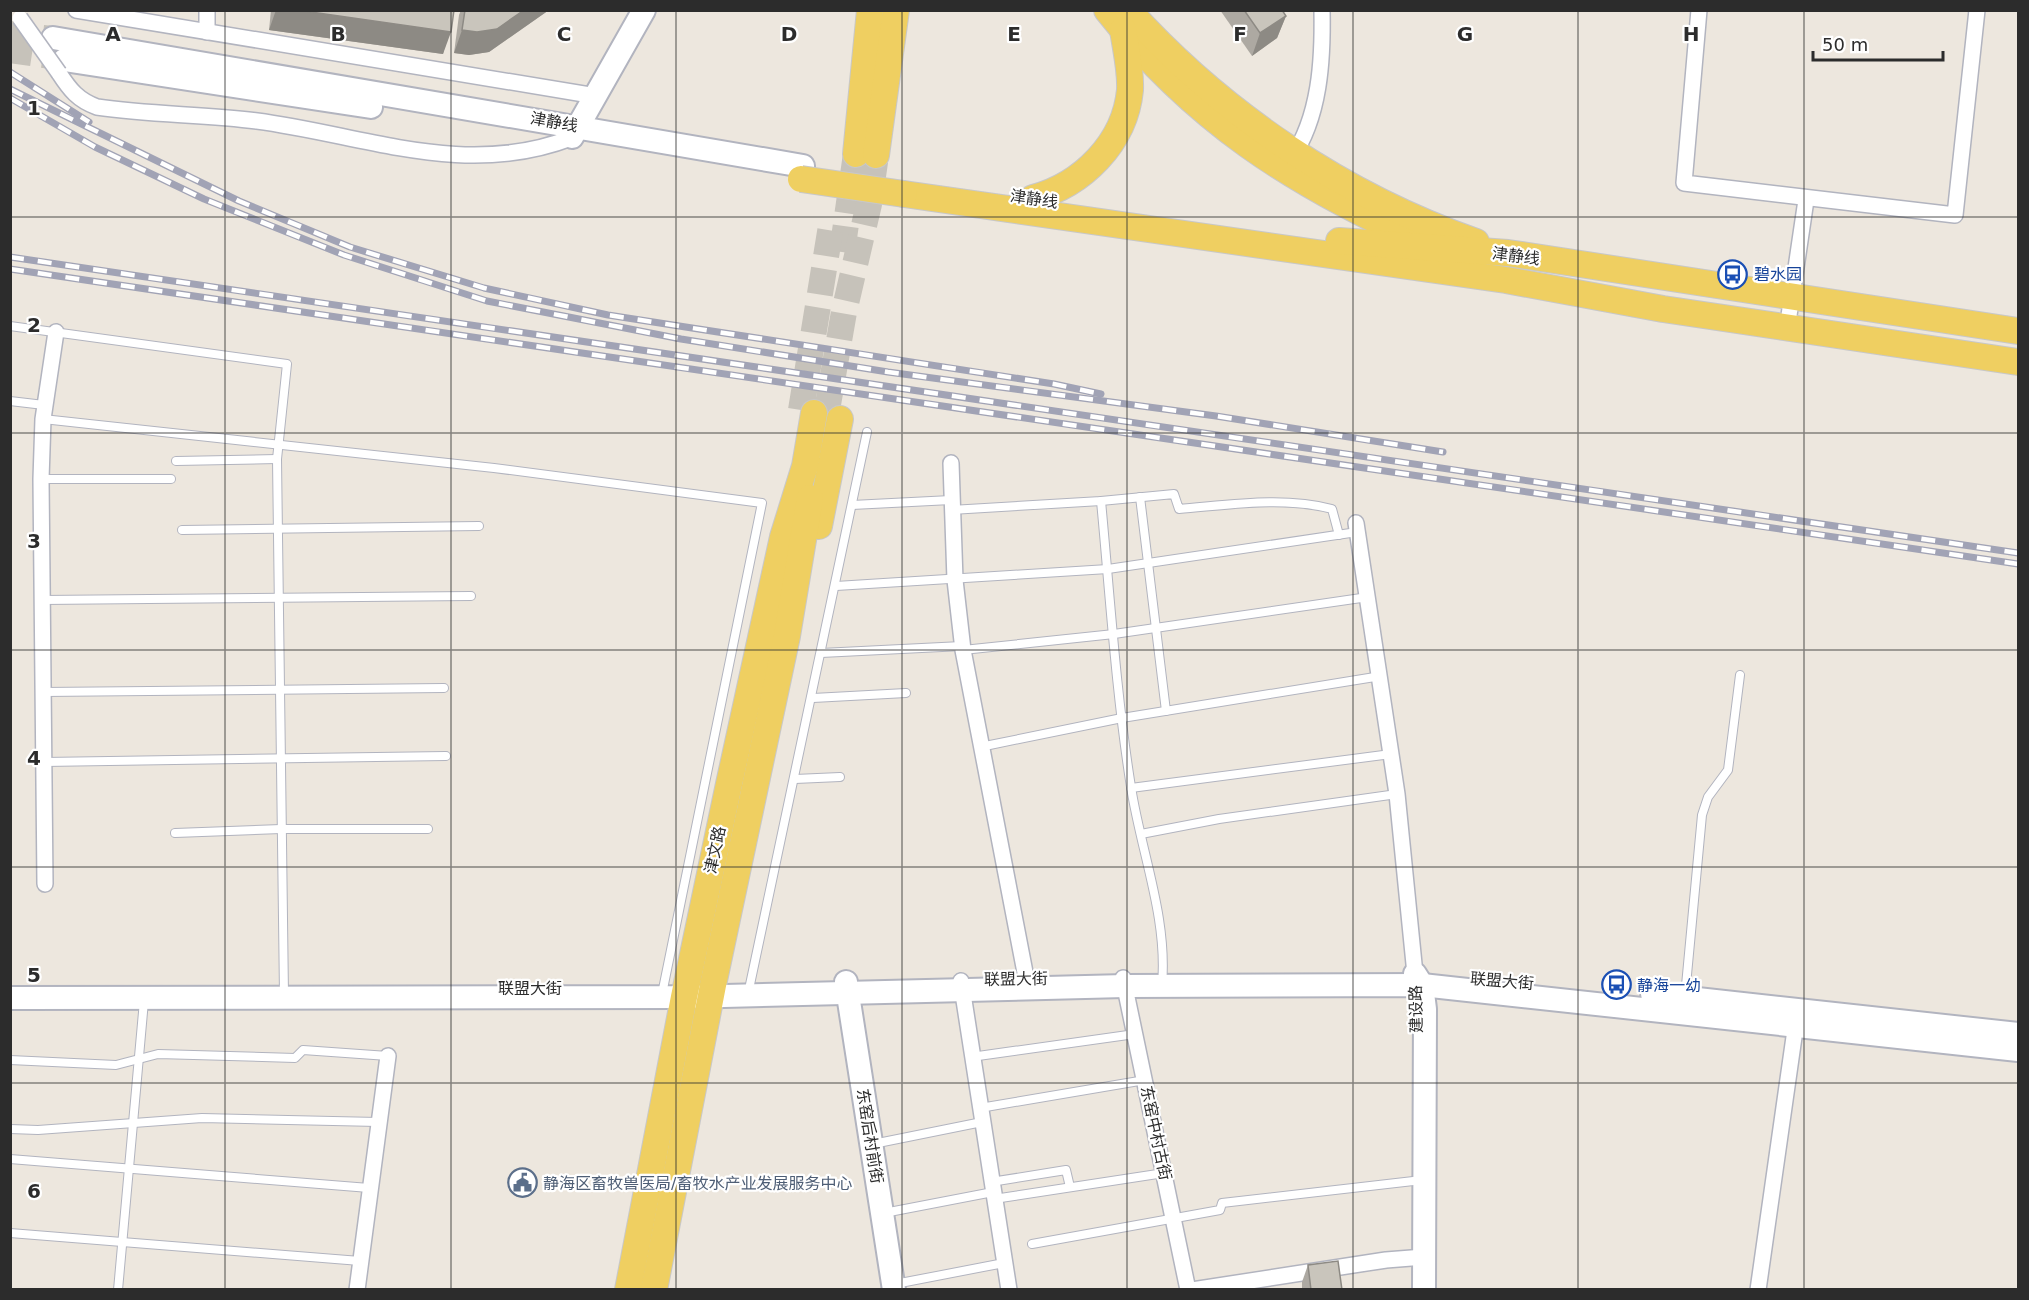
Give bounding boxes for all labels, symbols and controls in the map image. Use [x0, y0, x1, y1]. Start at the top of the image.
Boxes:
text: A [105, 22, 121, 46]
text: B [330, 22, 346, 46]
text: C [557, 22, 571, 46]
text: D [781, 22, 797, 46]
text: E [1007, 22, 1021, 46]
text: F [1233, 22, 1247, 46]
text: G [1457, 22, 1473, 46]
text: H [1683, 22, 1699, 46]
scale bar [1813, 24, 1944, 62]
text: 50 m [1822, 34, 1868, 55]
text: 1 [27, 96, 41, 120]
street label: 津静线 [529, 108, 579, 136]
street label: 津静线 [1009, 186, 1059, 212]
street label: 津静线 [1491, 244, 1541, 268]
bus stop icon: 碧水园 [1717, 258, 1749, 290]
place label: 碧水园 [1754, 265, 1802, 284]
text: 2 [27, 313, 41, 337]
text: 3 [27, 529, 41, 553]
text: 4 [27, 746, 41, 770]
street label: 津文路 [701, 825, 729, 875]
text: 5 [27, 963, 41, 987]
street label: 联盟大街 [984, 969, 1048, 989]
street label: 联盟大街 [1469, 969, 1535, 993]
bus stop icon: 静海一幼 [1600, 969, 1632, 1001]
place label: 静海一幼 [1637, 976, 1701, 995]
street label: 联盟大街 [498, 979, 562, 998]
street label: 建设路 [1406, 985, 1426, 1033]
street label: 东窑中村古街 [1137, 1084, 1175, 1182]
street label: 东窑后村前街 [853, 1087, 887, 1185]
public building icon: 静海区畜牧兽医局/畜牧水产业发展服务中心 [506, 1167, 538, 1199]
place label: 静海区畜牧兽医局/畜牧水产业发展服务中心 [543, 1174, 852, 1193]
text: 6 [27, 1179, 41, 1203]

